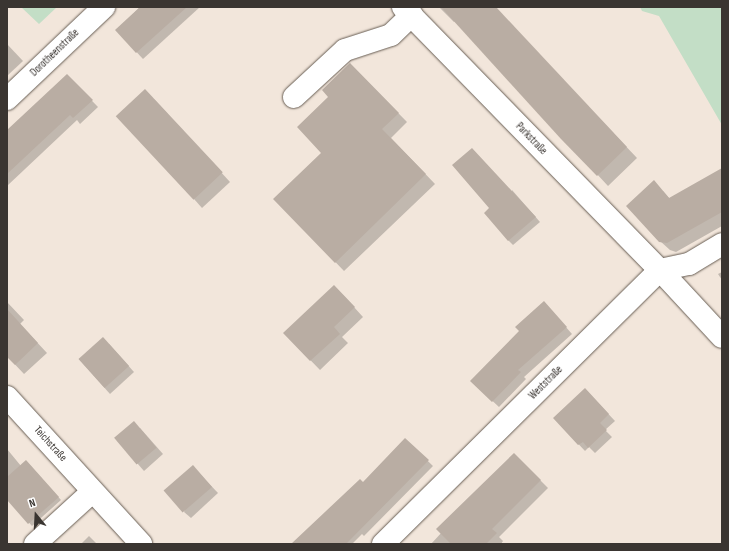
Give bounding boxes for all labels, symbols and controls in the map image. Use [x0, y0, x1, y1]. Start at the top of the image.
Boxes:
street label: Dorotheenstraße [28, 26, 82, 80]
street label: Parkstraße [513, 120, 549, 158]
street label: Weststraße [526, 363, 566, 403]
street label: Teichstraße [31, 424, 69, 464]
north arrow [16, 495, 56, 535]
text: N [27, 496, 37, 510]

